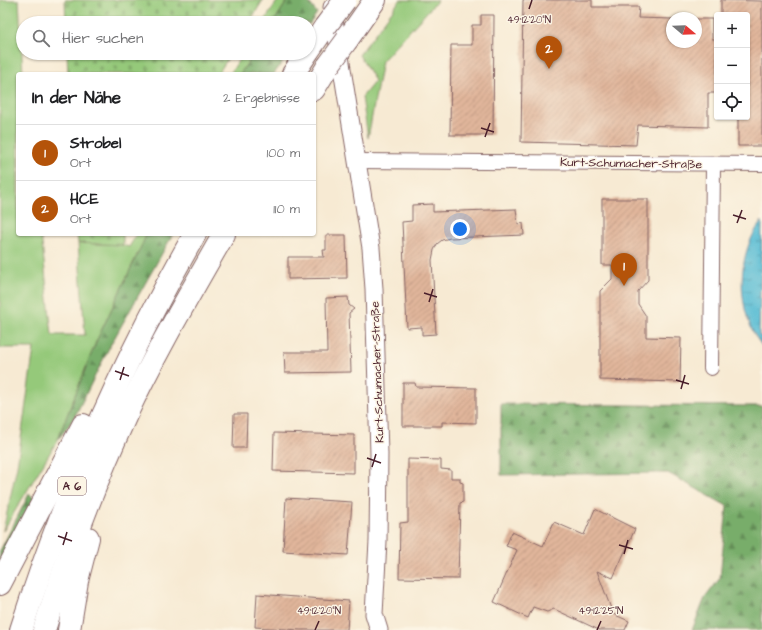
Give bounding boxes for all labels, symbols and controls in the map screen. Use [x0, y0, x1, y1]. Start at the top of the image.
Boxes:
north arrow [666, 12, 702, 48]
map controls [714, 12, 750, 120]
button: + [714, 12, 750, 48]
text: 49°12'20"N [507, 13, 551, 27]
search box [16, 16, 316, 60]
icon: search [30, 27, 52, 49]
text: Hier suchen [62, 28, 143, 49]
pin: 2 [536, 36, 562, 69]
button: − [714, 48, 750, 84]
button: locate [714, 84, 750, 120]
text: In der Nähe [32, 86, 121, 110]
text: 2 Ergebnisse [223, 89, 300, 107]
text: Strobel [70, 133, 121, 154]
text: 1 [44, 144, 46, 162]
text: 100 m [267, 144, 300, 162]
text: Ort [70, 154, 91, 172]
street label: Kurt-Schumacher-Straße [560, 154, 703, 173]
text: HCE [70, 189, 99, 210]
text: 2 [41, 200, 49, 218]
text: 110 m [273, 200, 300, 218]
text: Ort [70, 210, 91, 228]
your location [450, 219, 470, 239]
pin: 1 [611, 253, 637, 286]
street label: Kurt-Schumacher-Straße [367, 300, 388, 443]
road number: A 6 [58, 477, 86, 495]
text: 49°12'20"N [297, 604, 341, 618]
text: 49°12'25"N [579, 604, 623, 618]

